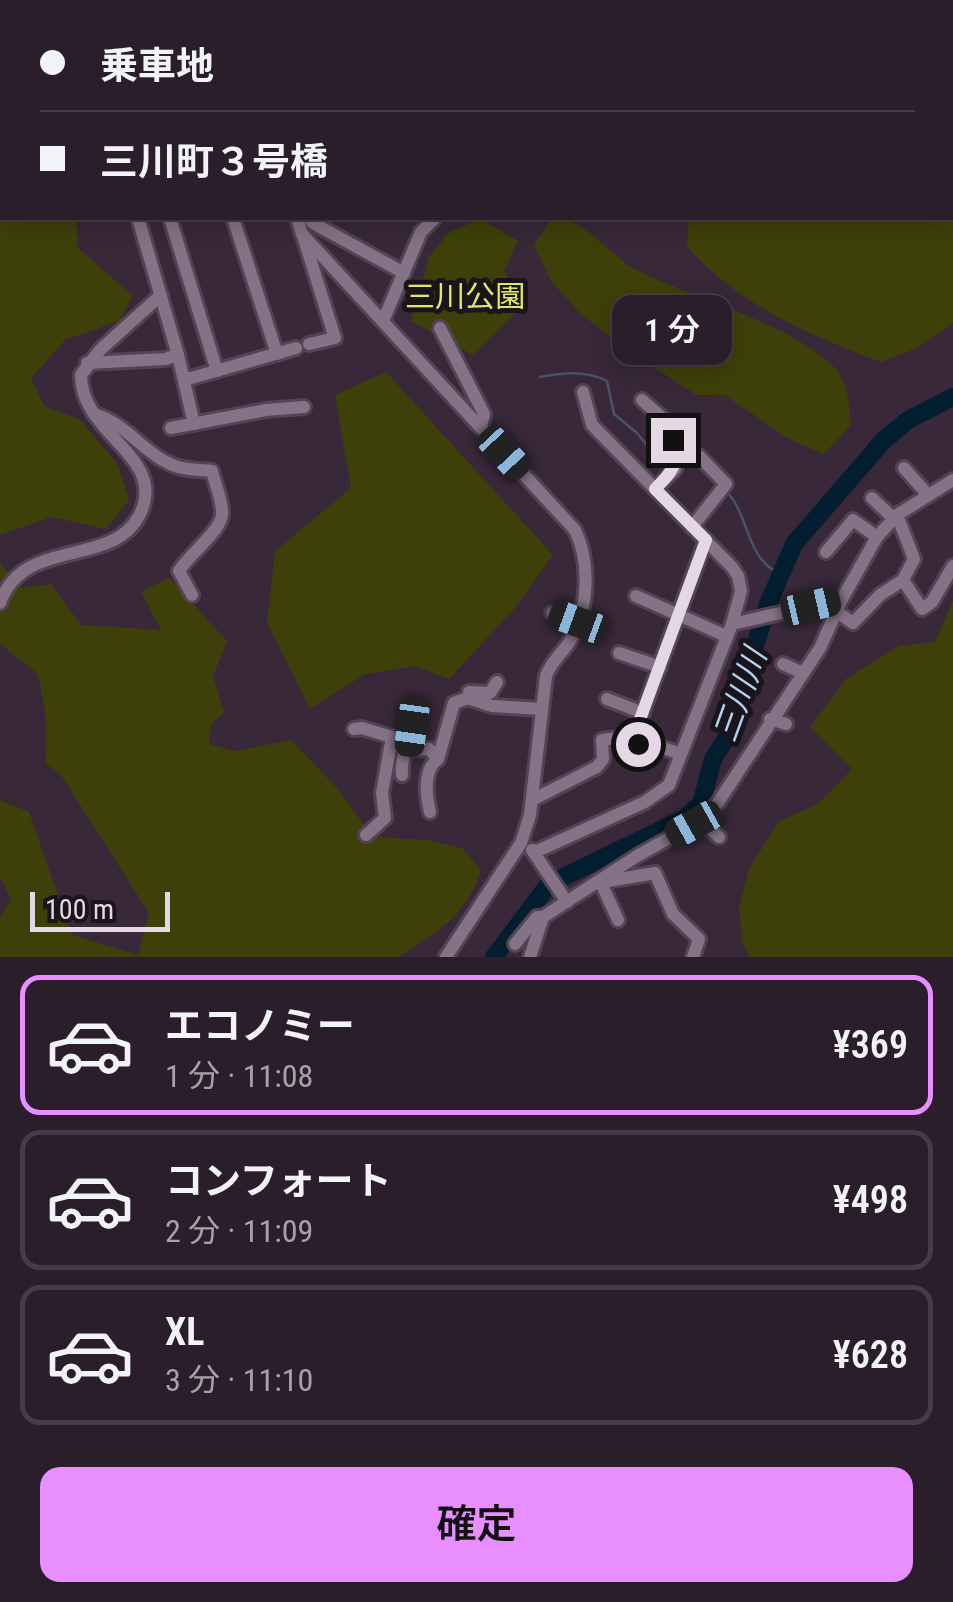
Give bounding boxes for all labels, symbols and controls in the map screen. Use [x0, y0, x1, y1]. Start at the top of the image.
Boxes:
text: 乗車地 [100, 44, 214, 88]
text: 三川町３号橋 [100, 140, 328, 184]
park label: 三川公園 [405, 279, 525, 314]
callout: 1 分 [613, 295, 733, 365]
text: 1 分 [644, 311, 700, 349]
route end [651, 418, 696, 463]
car [473, 421, 535, 485]
car [778, 585, 844, 627]
car [545, 598, 611, 646]
water label: 三川川 [706, 641, 775, 747]
car [393, 695, 431, 759]
route start [616, 722, 661, 767]
car [660, 796, 728, 852]
scale bar [30, 887, 170, 931]
text: 100 m [45, 893, 114, 926]
icon: car [45, 1000, 135, 1090]
text: エコノミー [165, 1004, 355, 1048]
text: ¥369 [833, 1023, 908, 1067]
text: 1 分 · 11:08 [165, 1057, 313, 1095]
icon: car [45, 1155, 135, 1245]
text: コンフォート [165, 1159, 392, 1203]
text: ¥498 [833, 1178, 908, 1222]
text: 2 分 · 11:09 [165, 1212, 313, 1250]
icon: car [45, 1310, 135, 1400]
text: XL [165, 1310, 204, 1354]
text: ¥628 [833, 1333, 908, 1377]
text: 3 分 · 11:10 [165, 1361, 313, 1399]
button: 確定 [40, 1467, 913, 1582]

